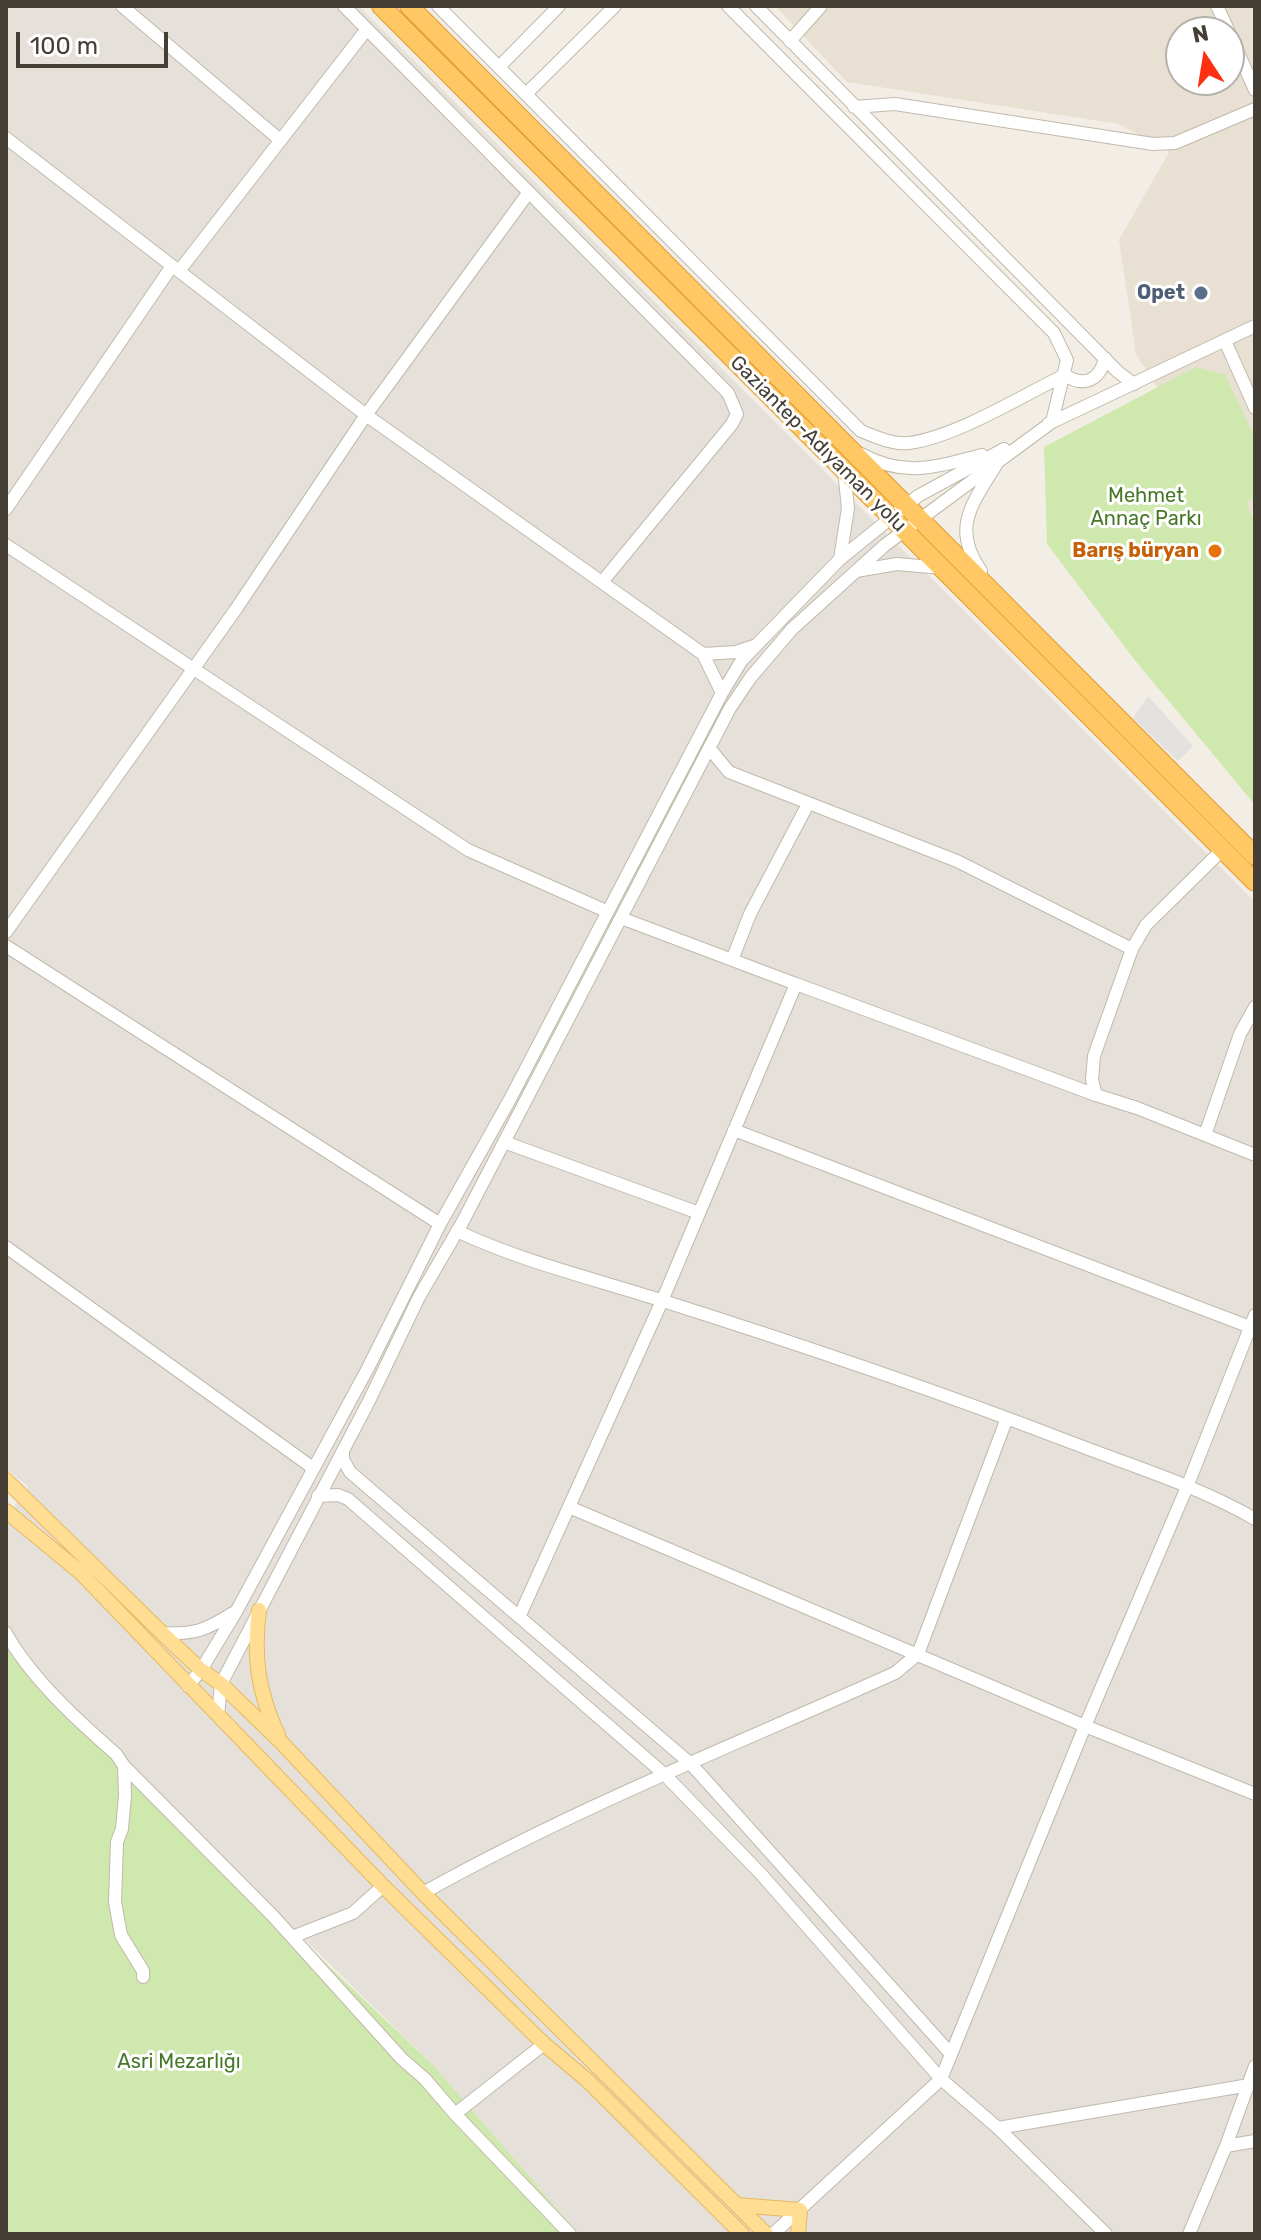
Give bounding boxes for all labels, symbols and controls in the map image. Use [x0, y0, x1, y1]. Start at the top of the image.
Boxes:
scale bar [20, 16, 172, 66]
north arrow [1165, 16, 1245, 96]
text: N [1190, 19, 1211, 49]
text: 100 m [30, 32, 98, 60]
place label: Opet [1137, 281, 1185, 305]
marker: Opet [1192, 284, 1210, 302]
street label: Gaziantep-Adıyaman yolu [725, 351, 911, 537]
park label: Mehmet Annaç Parkı [1090, 484, 1202, 531]
place label: Barış büryan [1072, 539, 1199, 563]
marker: Barış büryan [1206, 542, 1224, 560]
park label: Asri Mezarlığı [117, 2050, 241, 2074]

